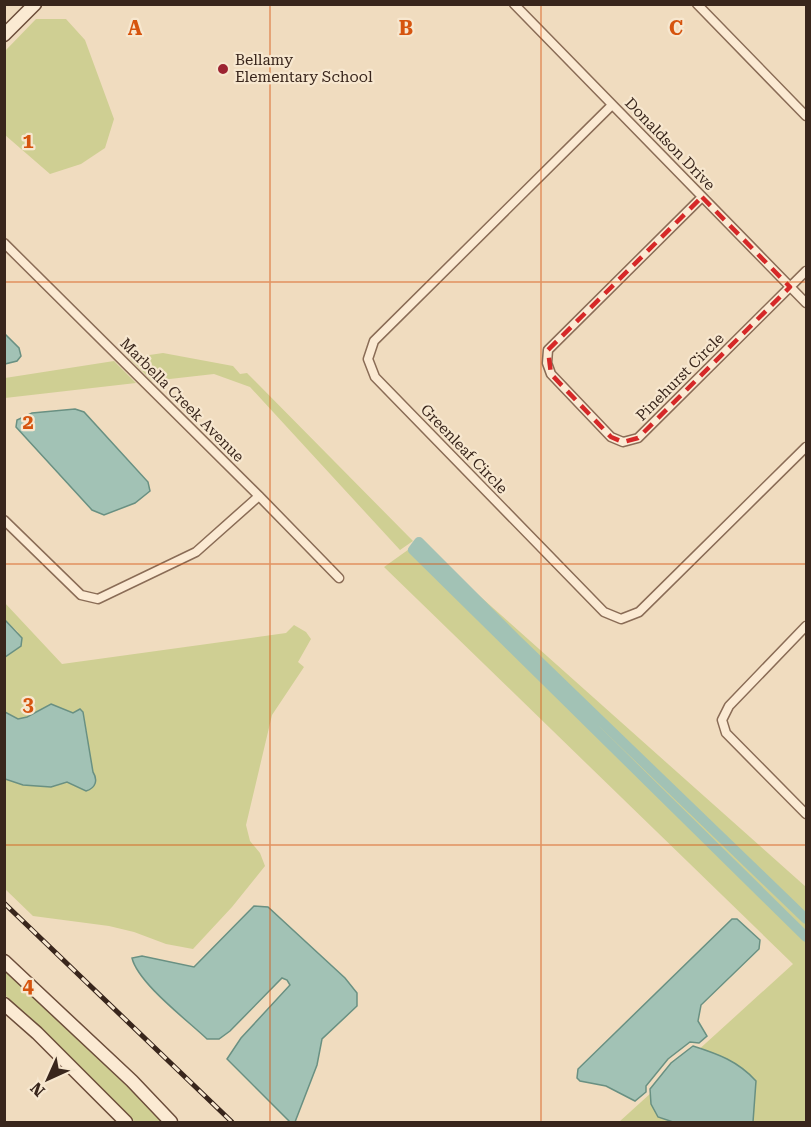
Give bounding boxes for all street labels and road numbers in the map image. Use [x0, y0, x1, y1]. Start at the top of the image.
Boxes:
street label: Donaldson Drive [621, 94, 719, 194]
street label: Pinehurst Circle [632, 329, 728, 425]
street label: Marbella Creek Avenue [116, 334, 248, 466]
street label: Greenleaf Circle [417, 401, 511, 497]

